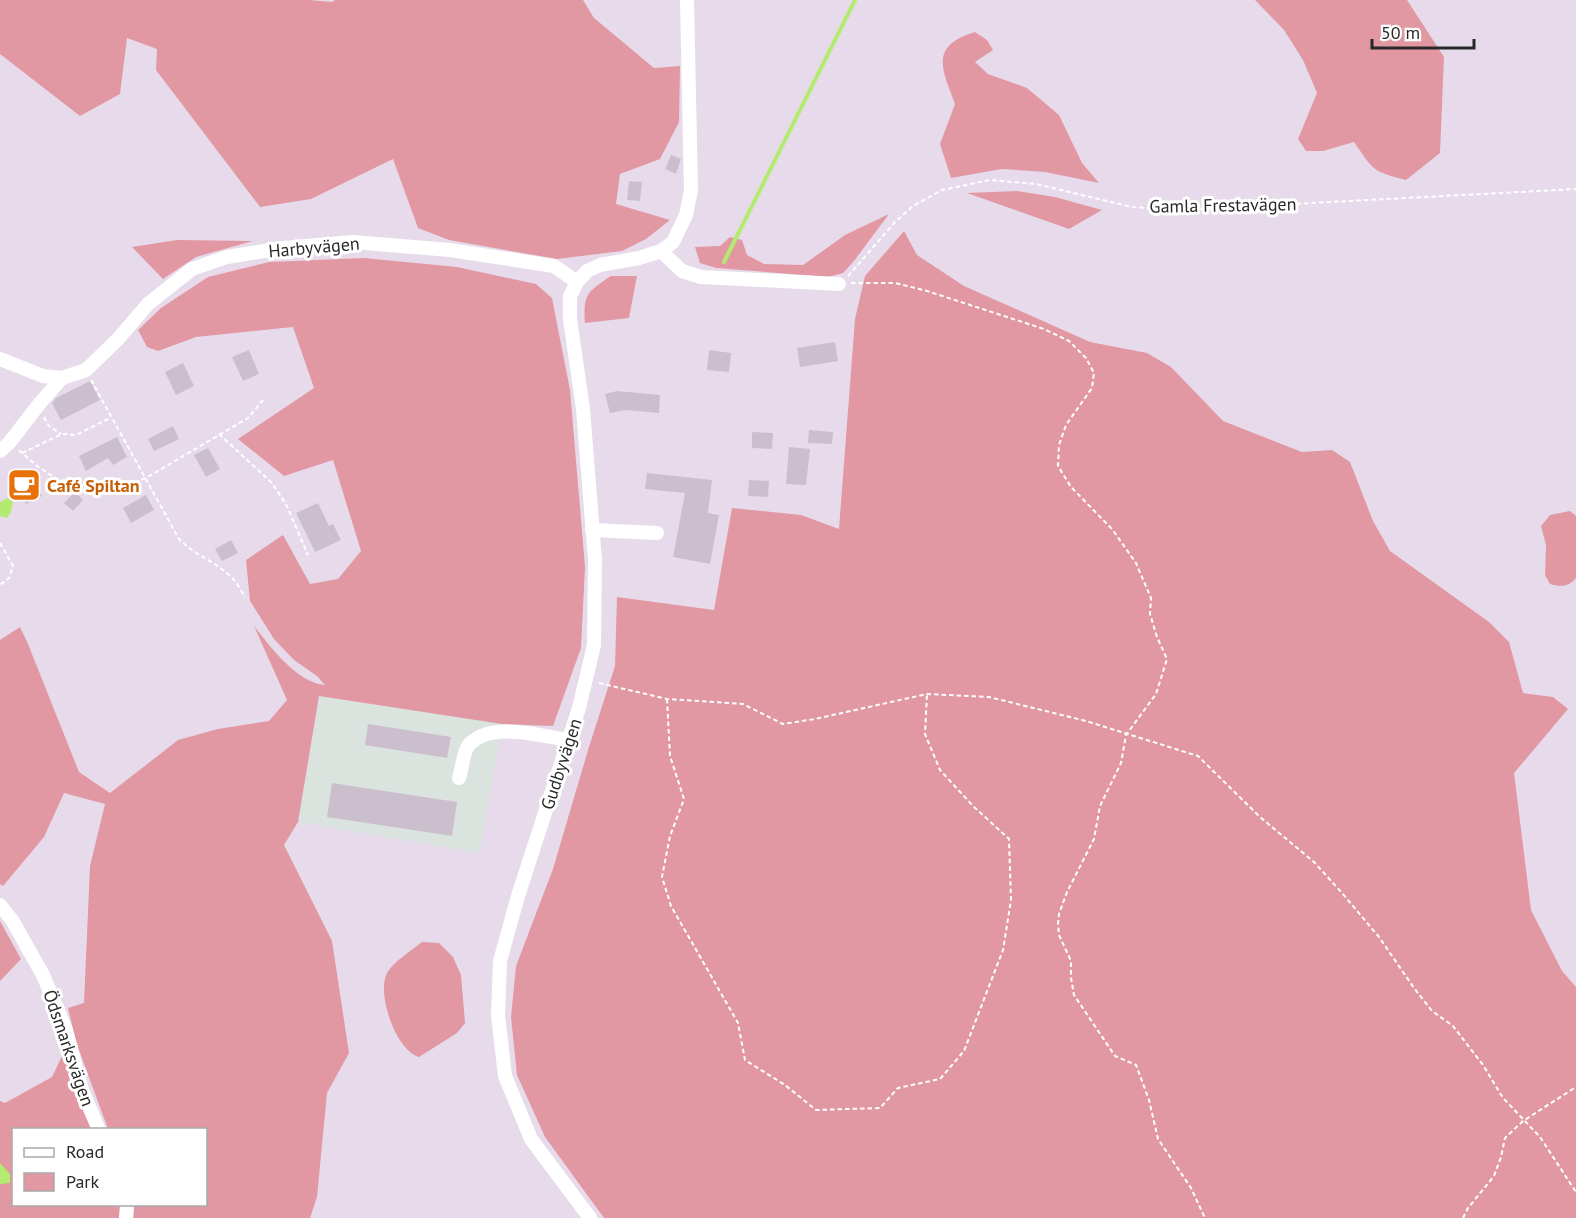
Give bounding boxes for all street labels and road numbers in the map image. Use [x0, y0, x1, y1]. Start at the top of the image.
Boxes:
street label: Gamla Frestavägen [1149, 192, 1297, 218]
street label: Harbyvägen [267, 232, 361, 262]
street label: Gudbyvägen [535, 715, 587, 813]
street label: Ödsmarksvägen [38, 987, 100, 1109]

